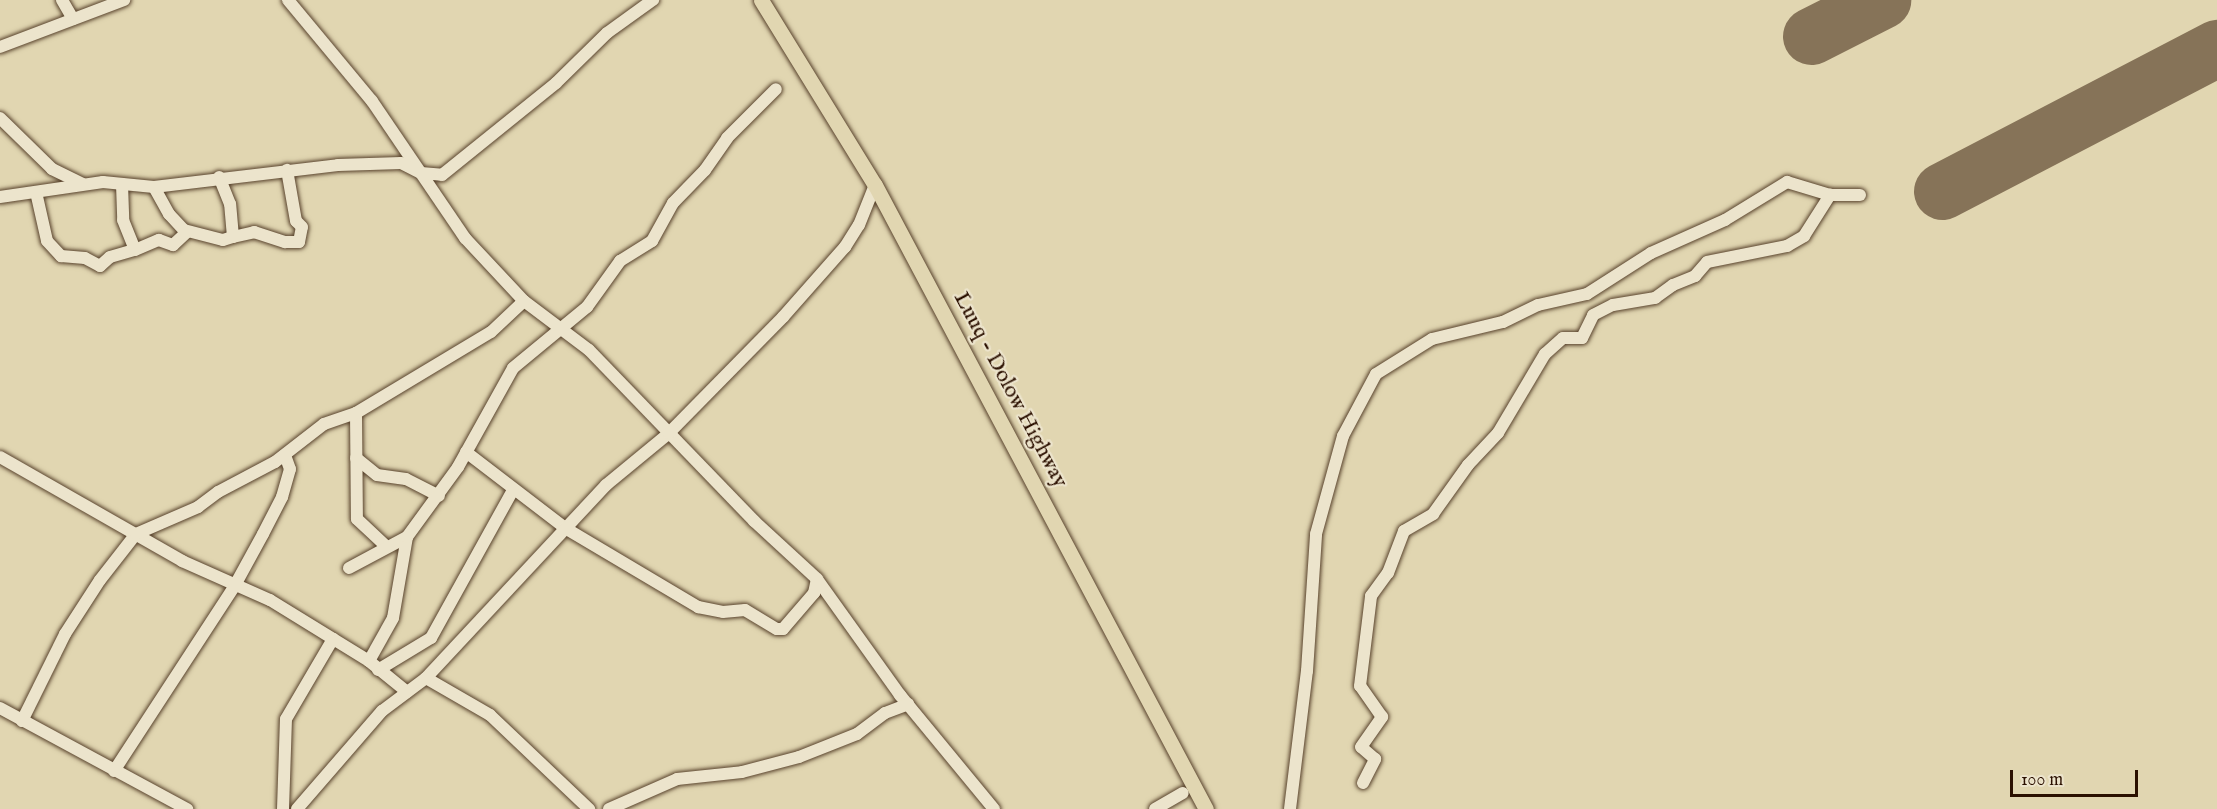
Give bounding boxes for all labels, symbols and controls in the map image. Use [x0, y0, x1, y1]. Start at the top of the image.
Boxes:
street label: Luuq - Dolow Highway [947, 288, 1073, 492]
scale bar [2013, 758, 2140, 796]
text: 100 m [2021, 769, 2063, 792]

